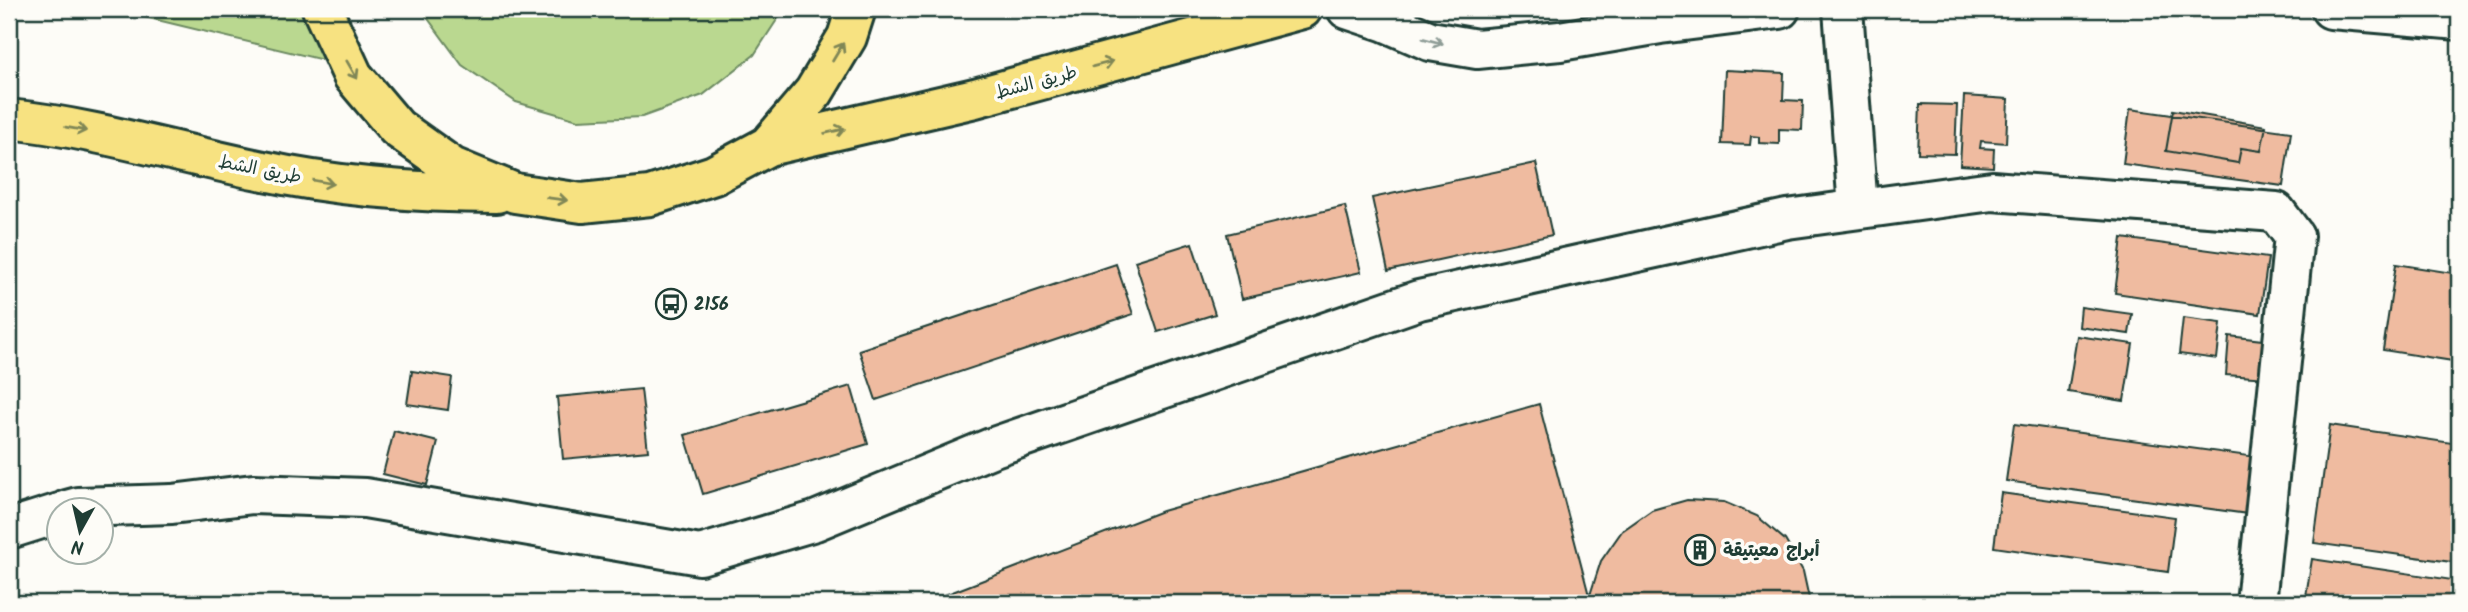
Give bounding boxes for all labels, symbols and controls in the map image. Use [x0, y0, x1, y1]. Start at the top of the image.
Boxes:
one-way arrow [1422, 35, 1444, 48]
one-way arrow [831, 43, 845, 63]
one-way arrow [1092, 56, 1114, 69]
street label: طريق الشط [992, 59, 1081, 108]
one-way arrow [345, 60, 359, 80]
one-way arrow [64, 123, 87, 136]
one-way arrow [823, 123, 846, 137]
street label: طريق الشط [216, 148, 304, 193]
one-way arrow [311, 175, 334, 189]
one-way arrow [545, 193, 568, 206]
bus stop icon: 2156 [654, 287, 688, 321]
place label: 2156 [694, 291, 729, 320]
north arrow [46, 496, 116, 566]
text: N [70, 530, 86, 562]
building icon: أبراج معيتيقة [1683, 533, 1717, 567]
place label: أبراج معيتيقة [1723, 537, 1820, 566]

